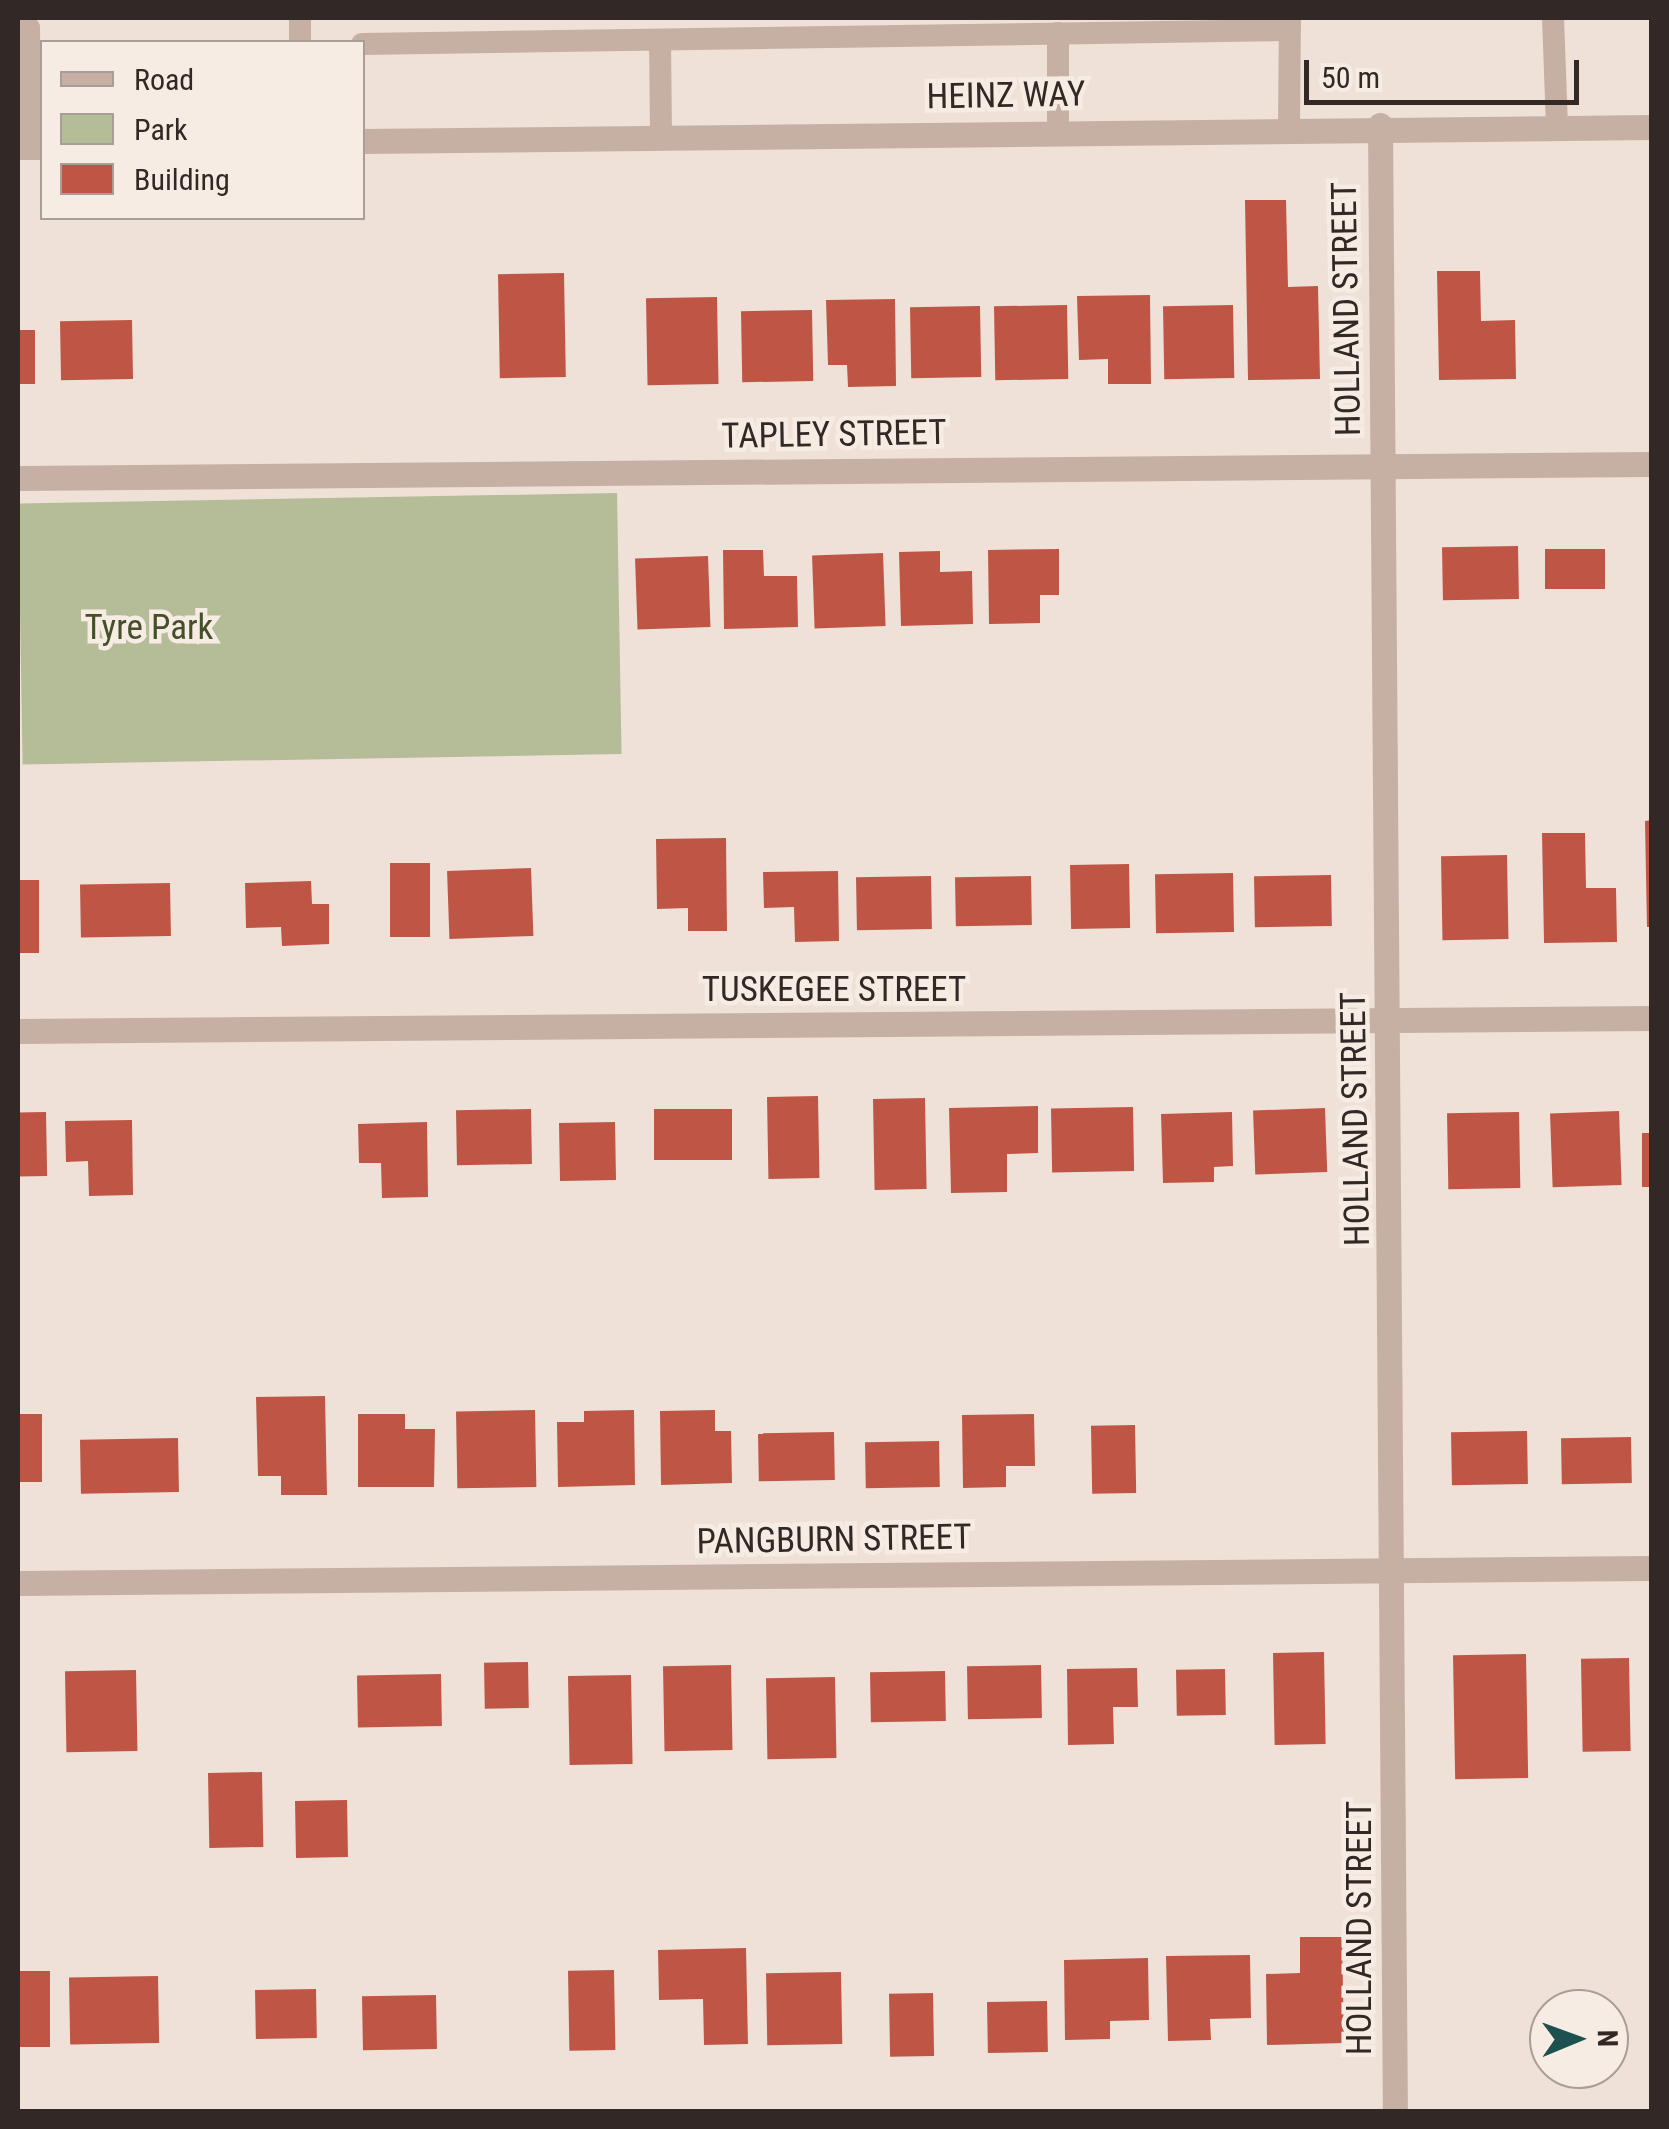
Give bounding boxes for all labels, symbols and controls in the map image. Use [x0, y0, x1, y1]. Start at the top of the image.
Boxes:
legend [40, 40, 365, 220]
scale bar [1309, 40, 1584, 102]
text: 50 m [1321, 60, 1380, 95]
text: Road [134, 62, 194, 97]
street label: HEINZ WAY [926, 74, 1086, 118]
text: Park [134, 112, 188, 147]
text: Building [134, 162, 230, 197]
street label: HOLLAND STREET [1324, 181, 1370, 437]
street label: TAPLEY STREET [721, 412, 947, 458]
park label: Tyre Park [85, 607, 213, 649]
street label: TUSKEGEE STREET [702, 969, 966, 1011]
street label: HOLLAND STREET [1333, 991, 1379, 1247]
street label: PANGBURN STREET [696, 1517, 972, 1563]
street label: HOLLAND STREET [1339, 1801, 1381, 2055]
north arrow [1529, 1989, 1629, 2089]
text: N [1591, 2030, 1624, 2047]

